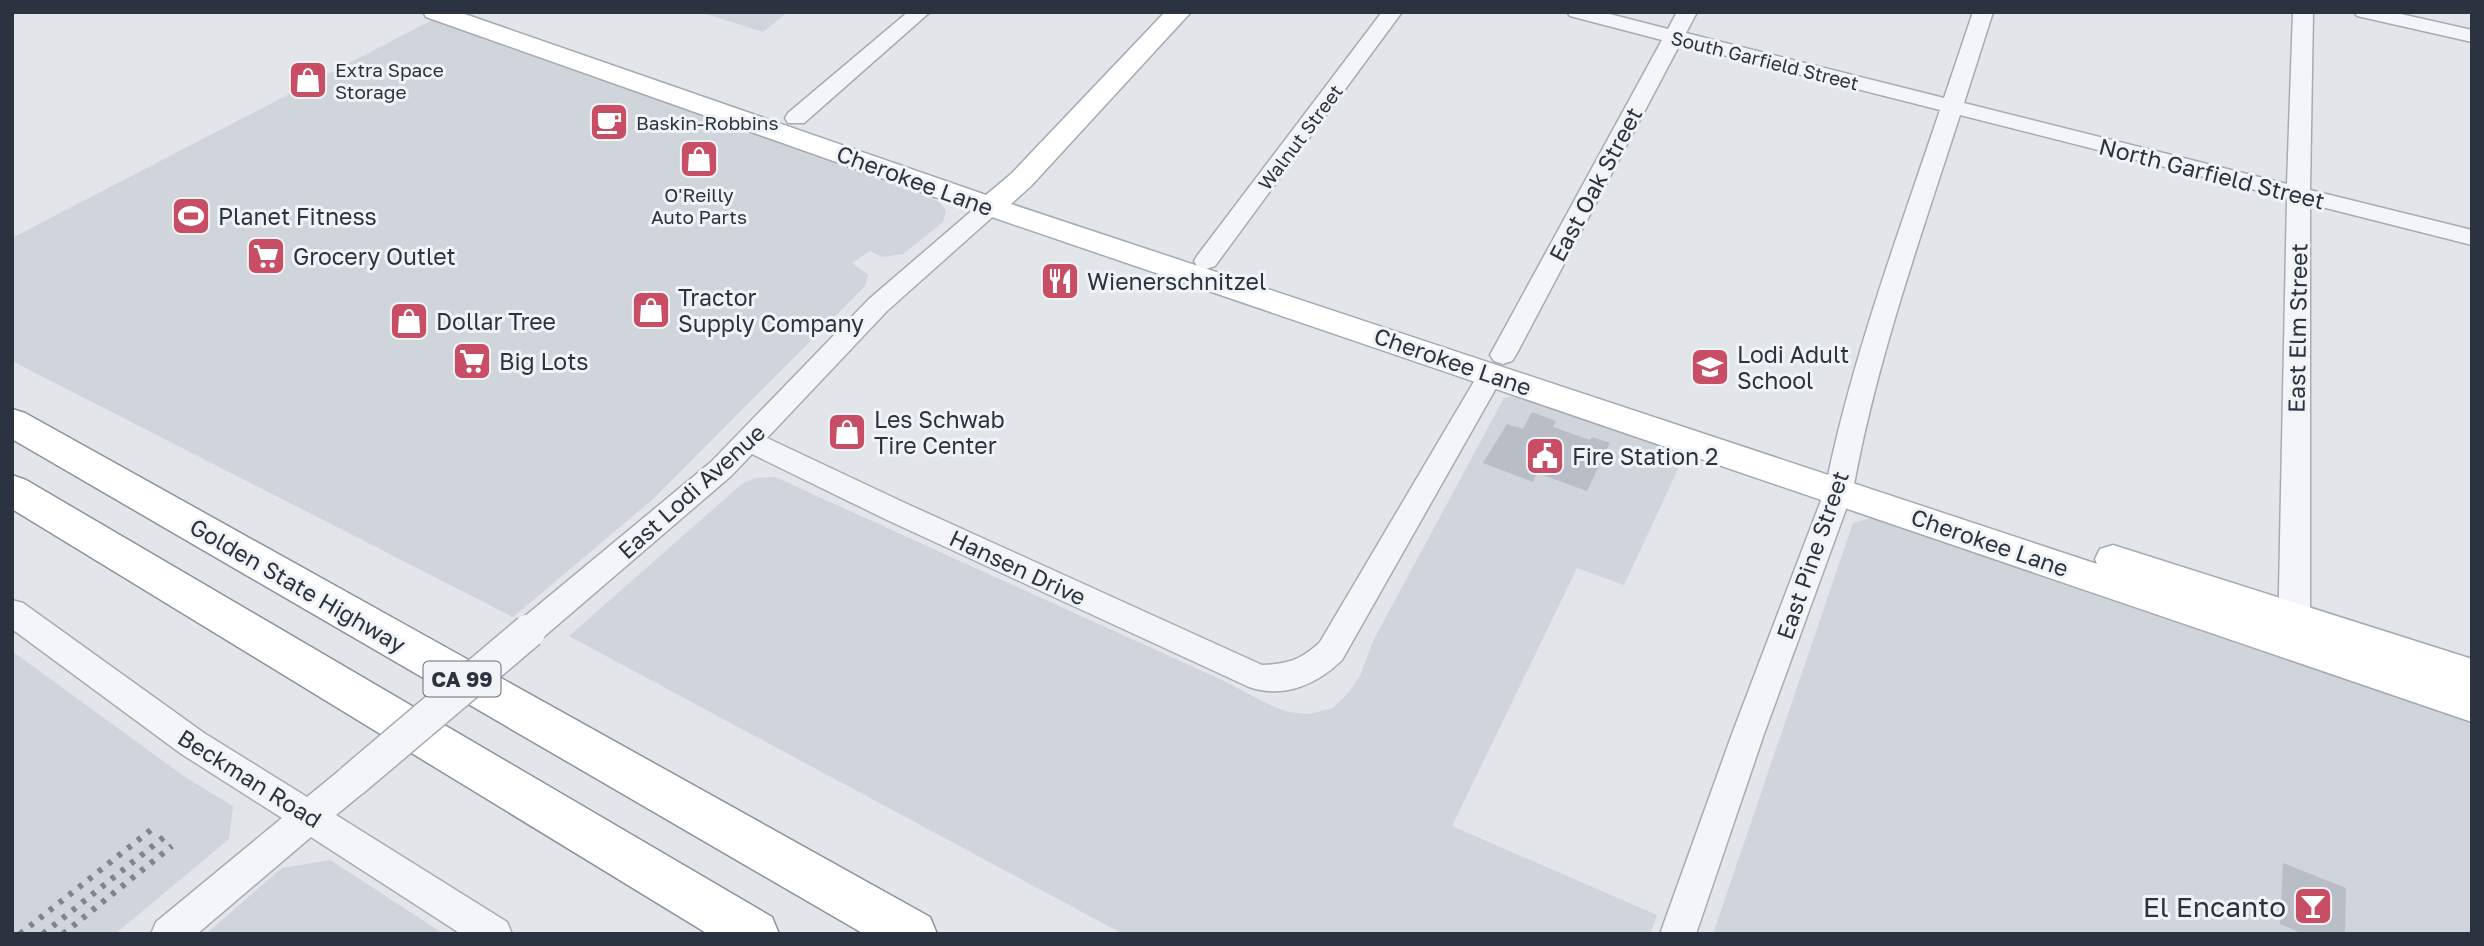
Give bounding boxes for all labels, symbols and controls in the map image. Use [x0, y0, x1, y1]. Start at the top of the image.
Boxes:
street label: South Garfield Street [1669, 26, 1861, 94]
place label: Extra Space Storage [335, 58, 444, 103]
shop icon: Extra Space Storage [287, 59, 329, 101]
street label: Walnut Street [1253, 80, 1347, 194]
cafe icon: Baskin-Robbins [588, 101, 630, 143]
street label: East Oak Street [1543, 102, 1647, 266]
place label: Baskin-Robbins [636, 111, 779, 134]
street label: North Garfield Street [2096, 131, 2328, 215]
shop icon: O'Reilly Auto Parts [678, 138, 720, 180]
street label: Cherokee Lane [833, 139, 997, 221]
place label: O'Reilly Auto Parts [651, 183, 747, 228]
sports icon: Planet Fitness [170, 195, 212, 237]
place label: Planet Fitness [218, 202, 377, 230]
supermarket icon: Grocery Outlet [245, 235, 287, 277]
place label: Grocery Outlet [293, 242, 456, 270]
street label: East Elm Street [2282, 243, 2312, 413]
restaurant icon: Wienerschnitzel [1039, 260, 1081, 302]
place label: Wienerschnitzel [1087, 267, 1266, 295]
place label: Tractor Supply Company [678, 283, 864, 337]
shop icon: Tractor Supply Company [630, 289, 672, 331]
shop icon: Dollar Tree [388, 300, 430, 342]
place label: Dollar Tree [436, 307, 556, 335]
street label: Cherokee Lane [1371, 321, 1535, 401]
supermarket icon: Big Lots [451, 340, 493, 382]
place label: Lodi Adult School [1737, 340, 1849, 394]
school or university icon: Lodi Adult School [1689, 346, 1731, 388]
place label: Big Lots [499, 347, 589, 375]
place label: Les Schwab Tire Center [874, 405, 1005, 459]
shop icon: Les Schwab Tire Center [826, 411, 868, 453]
street label: East Lodi Avenue [612, 418, 770, 564]
public building icon: Fire Station 2 [1524, 435, 1566, 477]
place label: Fire Station 2 [1572, 442, 1718, 470]
street label: East Pine Street [1770, 467, 1854, 643]
street label: Cherokee Lane [1908, 502, 2072, 582]
street label: Golden State Highway [185, 512, 411, 658]
street label: Hansen Drive [945, 523, 1091, 611]
road number: CA 99 [424, 662, 500, 696]
street label: Beckman Road [173, 723, 327, 833]
bar icon: El Encanto [2292, 885, 2334, 927]
place label: El Encanto [2143, 890, 2286, 923]

